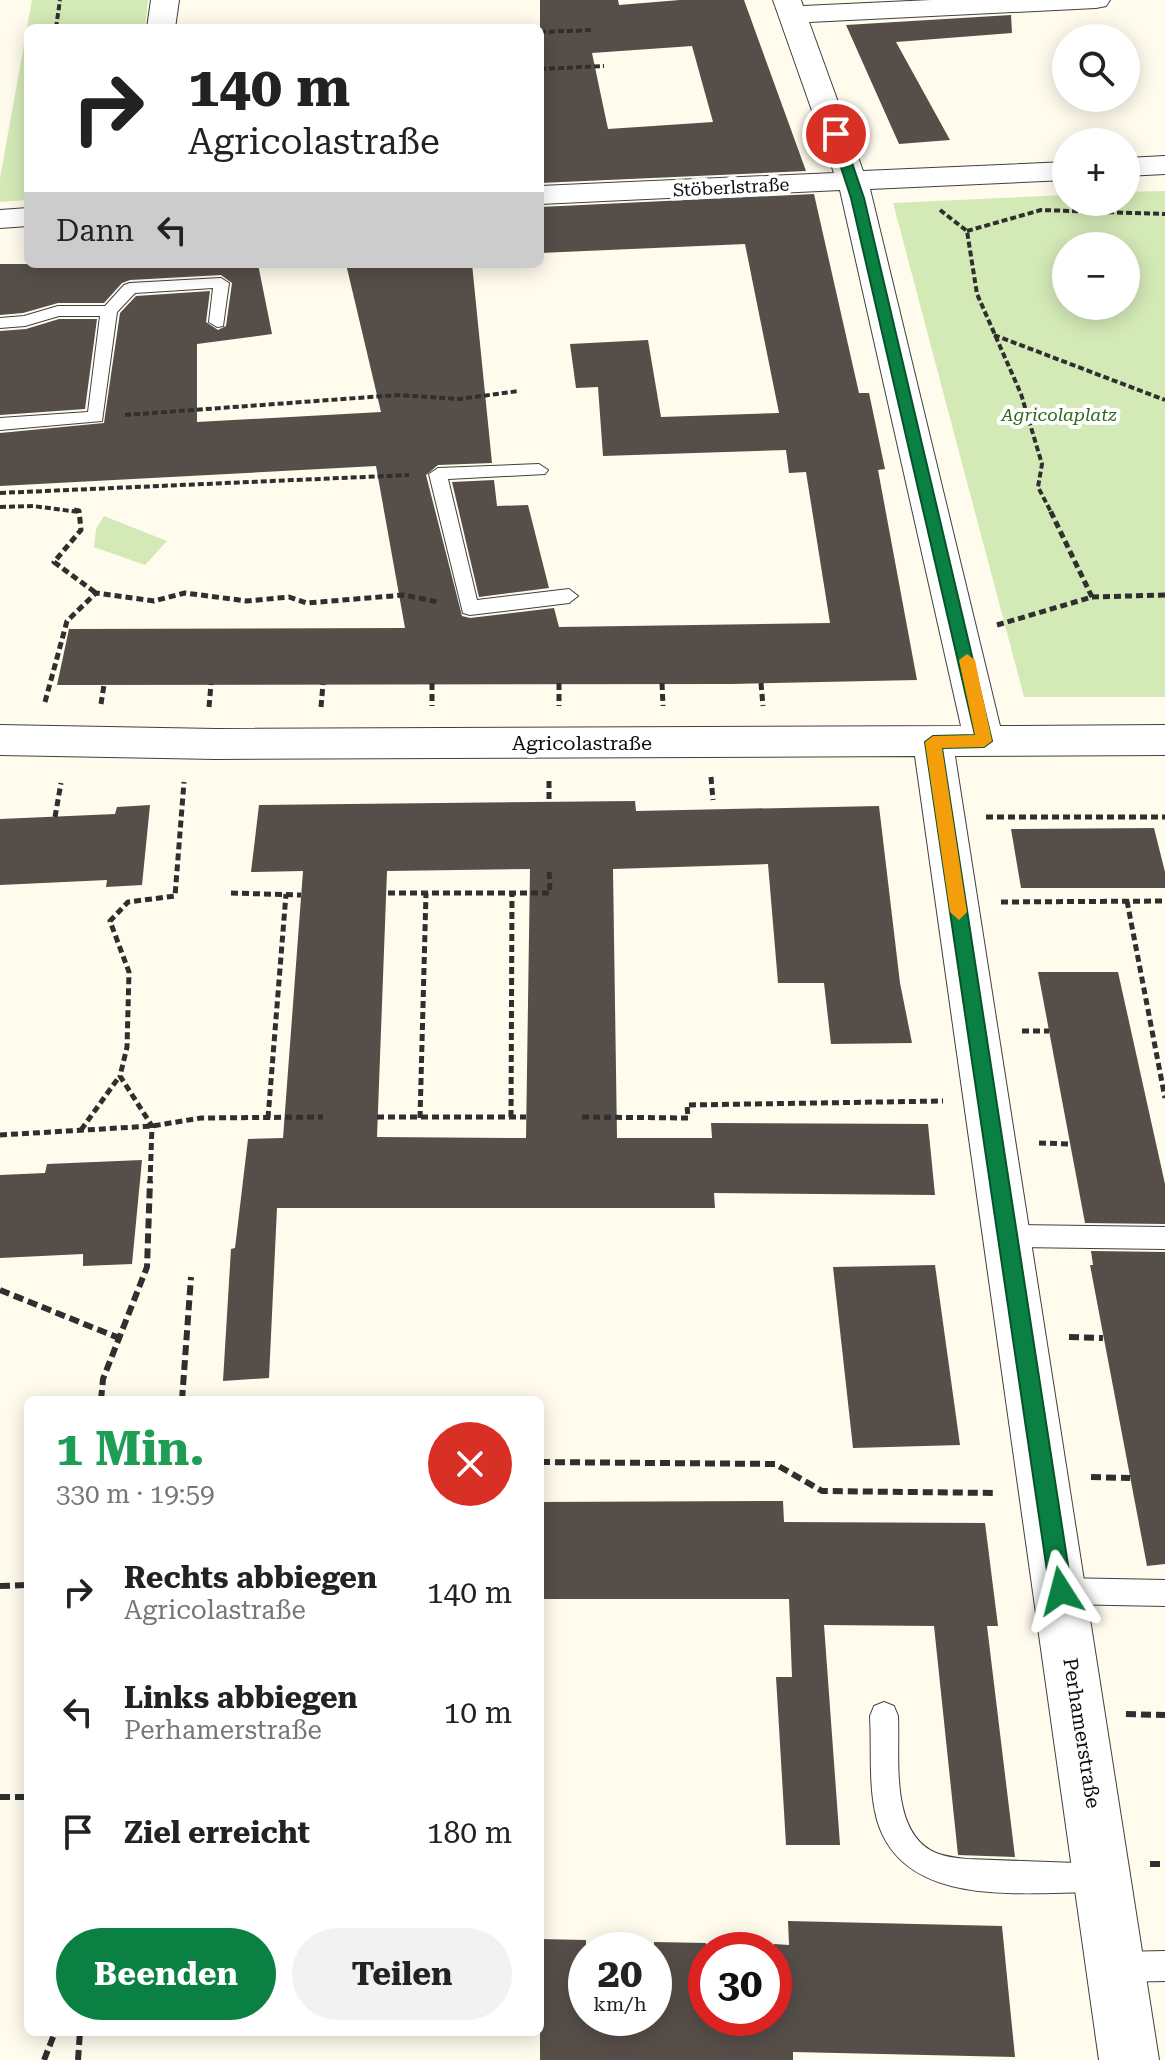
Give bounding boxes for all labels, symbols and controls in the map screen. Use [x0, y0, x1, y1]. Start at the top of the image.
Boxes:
map controls [1052, 24, 1140, 320]
button: search [1052, 24, 1140, 112]
text: 140 m [188, 54, 350, 120]
icon: right [56, 56, 160, 160]
pin [802, 100, 870, 168]
icon: arrive [814, 112, 858, 156]
text: Agricolastraße [188, 121, 440, 163]
button: + [1052, 128, 1140, 216]
street label: Stöberlstraße [672, 173, 790, 201]
icon: left [150, 208, 194, 252]
text: Dann [56, 213, 134, 248]
button: − [1052, 232, 1140, 320]
park label: Agricolaplatz [1000, 404, 1117, 425]
street label: Agricolastraße [512, 731, 652, 755]
text: 1 Min. [56, 1421, 205, 1477]
button: close [428, 1422, 512, 1506]
text: 330 m · 19:59 [56, 1479, 215, 1509]
position arrow [1019, 1549, 1103, 1633]
text: Rechts abbiegen [124, 1560, 377, 1595]
icon: right [56, 1570, 100, 1614]
text: 140 m [427, 1575, 512, 1610]
text: Agricolastraße [124, 1595, 306, 1625]
street label: Perhamerstraße [1058, 1656, 1106, 1810]
text: Links abbiegen [124, 1680, 358, 1715]
icon: left [56, 1690, 100, 1734]
text: 10 m [443, 1695, 512, 1730]
text: Perhamerstraße [124, 1715, 322, 1745]
icon: arrive [56, 1810, 100, 1854]
text: Ziel erreicht [124, 1815, 310, 1850]
text: 180 m [427, 1815, 512, 1850]
button: Beenden [56, 1928, 276, 2020]
button: Teilen [292, 1928, 512, 2020]
speed limit sign: 30 [688, 1932, 792, 2036]
text: 20 [598, 1950, 642, 1997]
text: km/h [593, 1992, 647, 2016]

